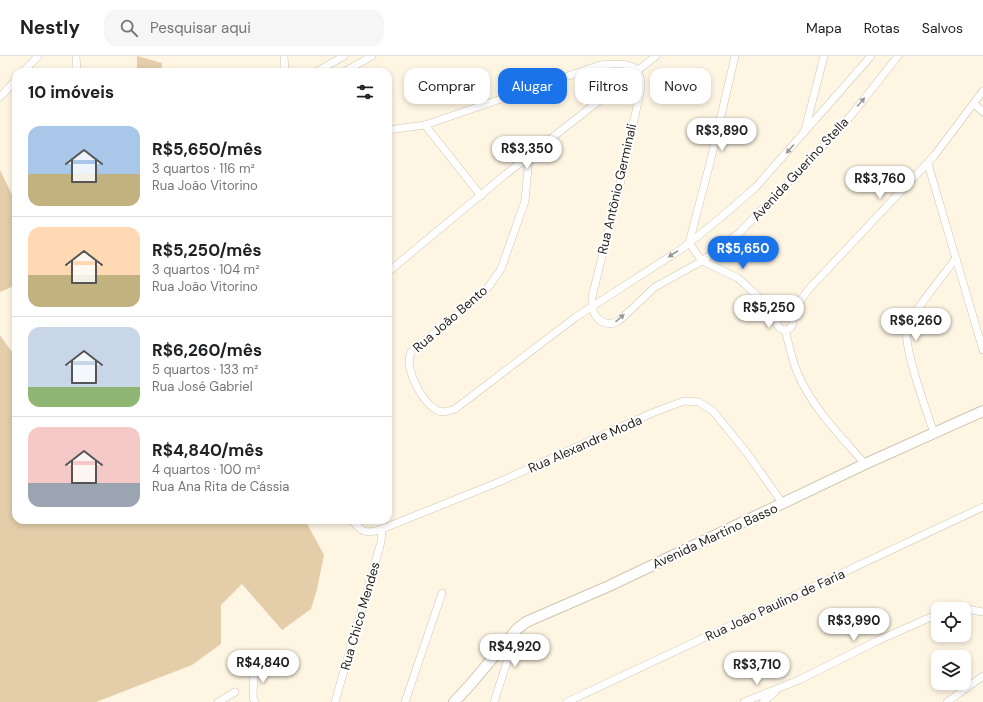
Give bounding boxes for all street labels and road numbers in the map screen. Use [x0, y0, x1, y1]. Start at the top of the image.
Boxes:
street label: Avenida Guerino Stella [748, 114, 852, 224]
street label: Rua Antônio Germinali [594, 122, 640, 256]
street label: Rua João Bento [409, 282, 491, 356]
street label: Rua Alexandre Moda [526, 411, 644, 477]
street label: Avenida Martino Basso [650, 499, 781, 573]
street label: Rua Chico Mendes [336, 560, 384, 672]
street label: Rua João Paulino de Faria [702, 565, 848, 645]

